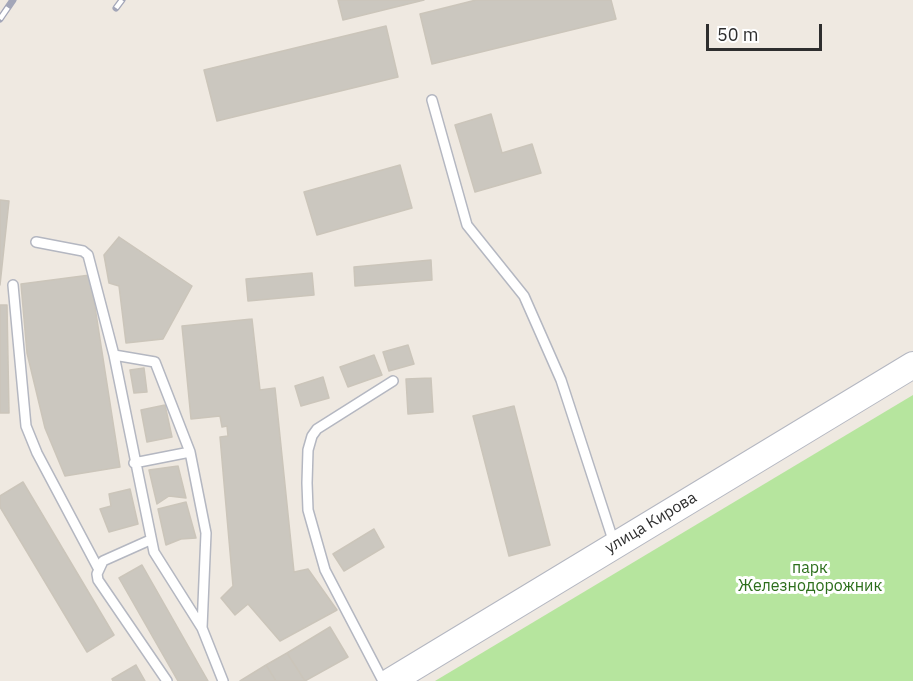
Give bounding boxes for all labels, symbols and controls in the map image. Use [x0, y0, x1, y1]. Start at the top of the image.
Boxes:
scale bar [709, 12, 824, 50]
text: 50 m [717, 23, 759, 46]
street label: улица Кирова [602, 488, 700, 558]
park label: парк Железнодорожник [738, 558, 882, 596]

